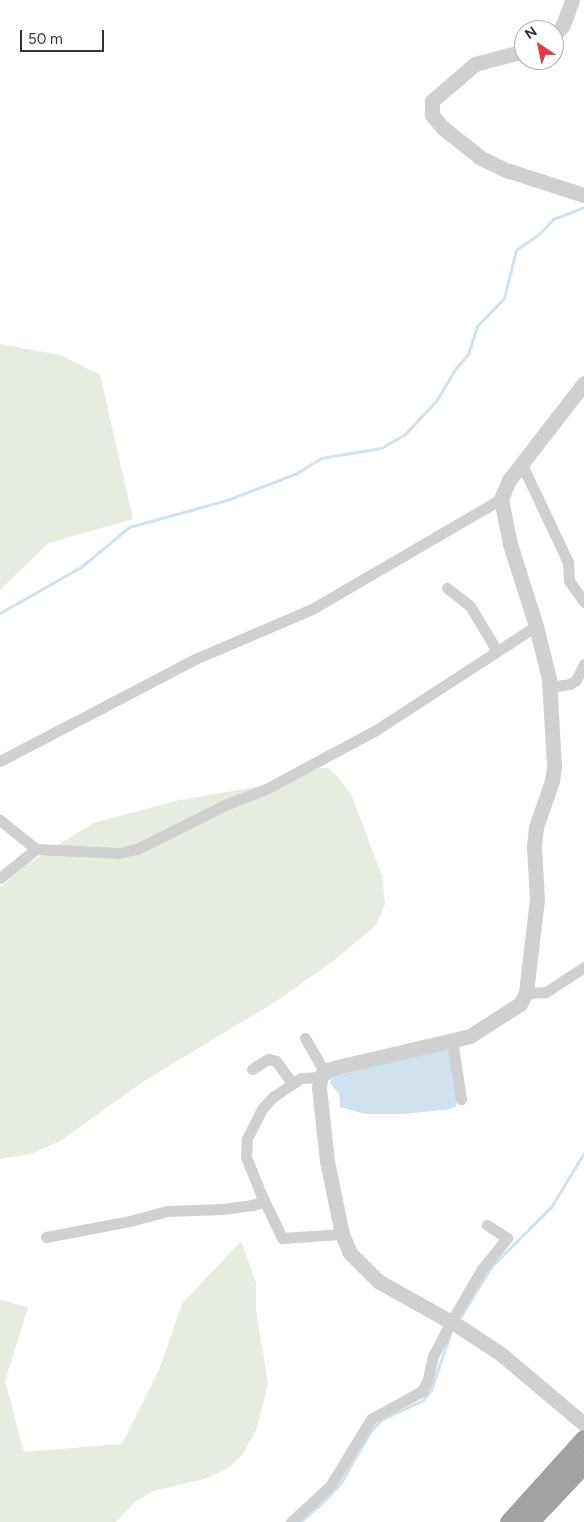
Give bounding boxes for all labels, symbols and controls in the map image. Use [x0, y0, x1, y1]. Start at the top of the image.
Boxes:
scale bar [22, 20, 106, 52]
north arrow [514, 20, 564, 70]
text: N [522, 23, 540, 43]
text: 50 m [28, 30, 63, 48]

